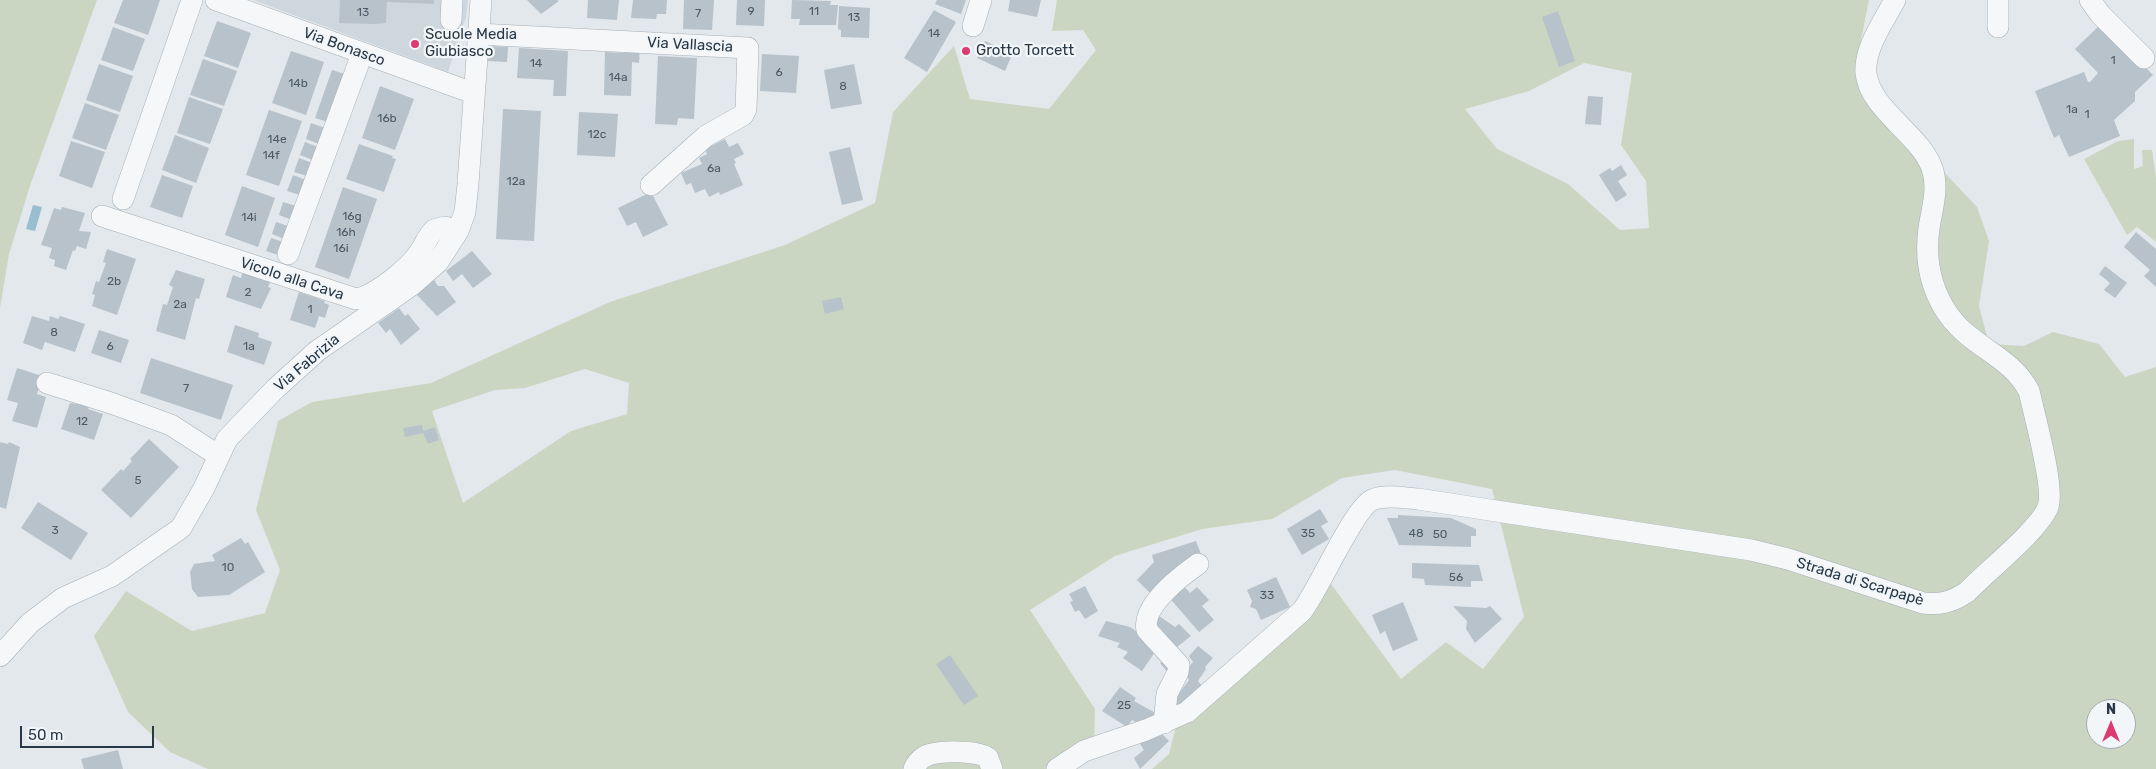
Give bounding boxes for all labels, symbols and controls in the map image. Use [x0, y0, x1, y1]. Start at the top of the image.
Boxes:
house number: 9 [747, 5, 755, 19]
house number: 11 [809, 5, 819, 19]
house number: 13 [357, 6, 369, 20]
house number: 7 [695, 7, 701, 21]
house number: 13 [848, 11, 860, 25]
street label: Via Bonasco [301, 24, 387, 70]
place label: Scuole Media Giubiasco [425, 26, 517, 61]
house number: 14 [928, 27, 940, 41]
street label: Via Vallascia [647, 34, 733, 56]
marker: Scuole Media Giubiasco [409, 38, 421, 50]
place label: Grotto Torcett [976, 42, 1074, 60]
marker: Grotto Torcett [960, 45, 972, 57]
house number: 1 [2110, 54, 2116, 68]
house number: 14 [530, 57, 542, 71]
house number: 6 [775, 66, 783, 80]
house number: 14a [608, 71, 628, 85]
house number: 14b [288, 77, 308, 91]
house number: 8 [839, 80, 847, 94]
house number: 1a [2066, 103, 2078, 117]
house number: 1 [2084, 108, 2090, 122]
house number: 16b [377, 112, 397, 126]
house number: 12c [588, 128, 606, 142]
house number: 14e [267, 133, 287, 147]
house number: 14f [262, 149, 280, 163]
house number: 6a [707, 162, 721, 176]
house number: 12a [507, 175, 525, 189]
house number: 16g [342, 210, 362, 224]
house number: 14i [241, 211, 257, 225]
house number: 16h [336, 226, 356, 240]
house number: 16i [333, 242, 349, 256]
street label: Vicolo alla Cava [238, 254, 346, 304]
house number: 2b [107, 275, 121, 289]
house number: 2 [244, 286, 252, 300]
house number: 2a [173, 298, 187, 312]
house number: 1 [307, 303, 313, 317]
house number: 8 [50, 326, 58, 340]
street label: Via Fabrizia [271, 330, 343, 396]
house number: 6 [106, 340, 114, 354]
house number: 1a [243, 340, 255, 354]
house number: 7 [183, 382, 189, 396]
house number: 12 [76, 415, 88, 429]
house number: 5 [134, 474, 142, 488]
house number: 3 [51, 524, 59, 538]
house number: 35 [1301, 527, 1315, 541]
house number: 48 [1408, 527, 1424, 541]
house number: 50 [1433, 528, 1447, 542]
street label: Strada di Scarpapè [1794, 554, 1926, 610]
house number: 10 [222, 561, 234, 575]
house number: 56 [1449, 571, 1463, 585]
house number: 33 [1260, 589, 1274, 603]
house number: 25 [1117, 699, 1131, 713]
north arrow [2086, 699, 2136, 749]
text: N [2106, 701, 2116, 718]
scale bar [22, 716, 156, 748]
text: 50 m [28, 726, 63, 744]

